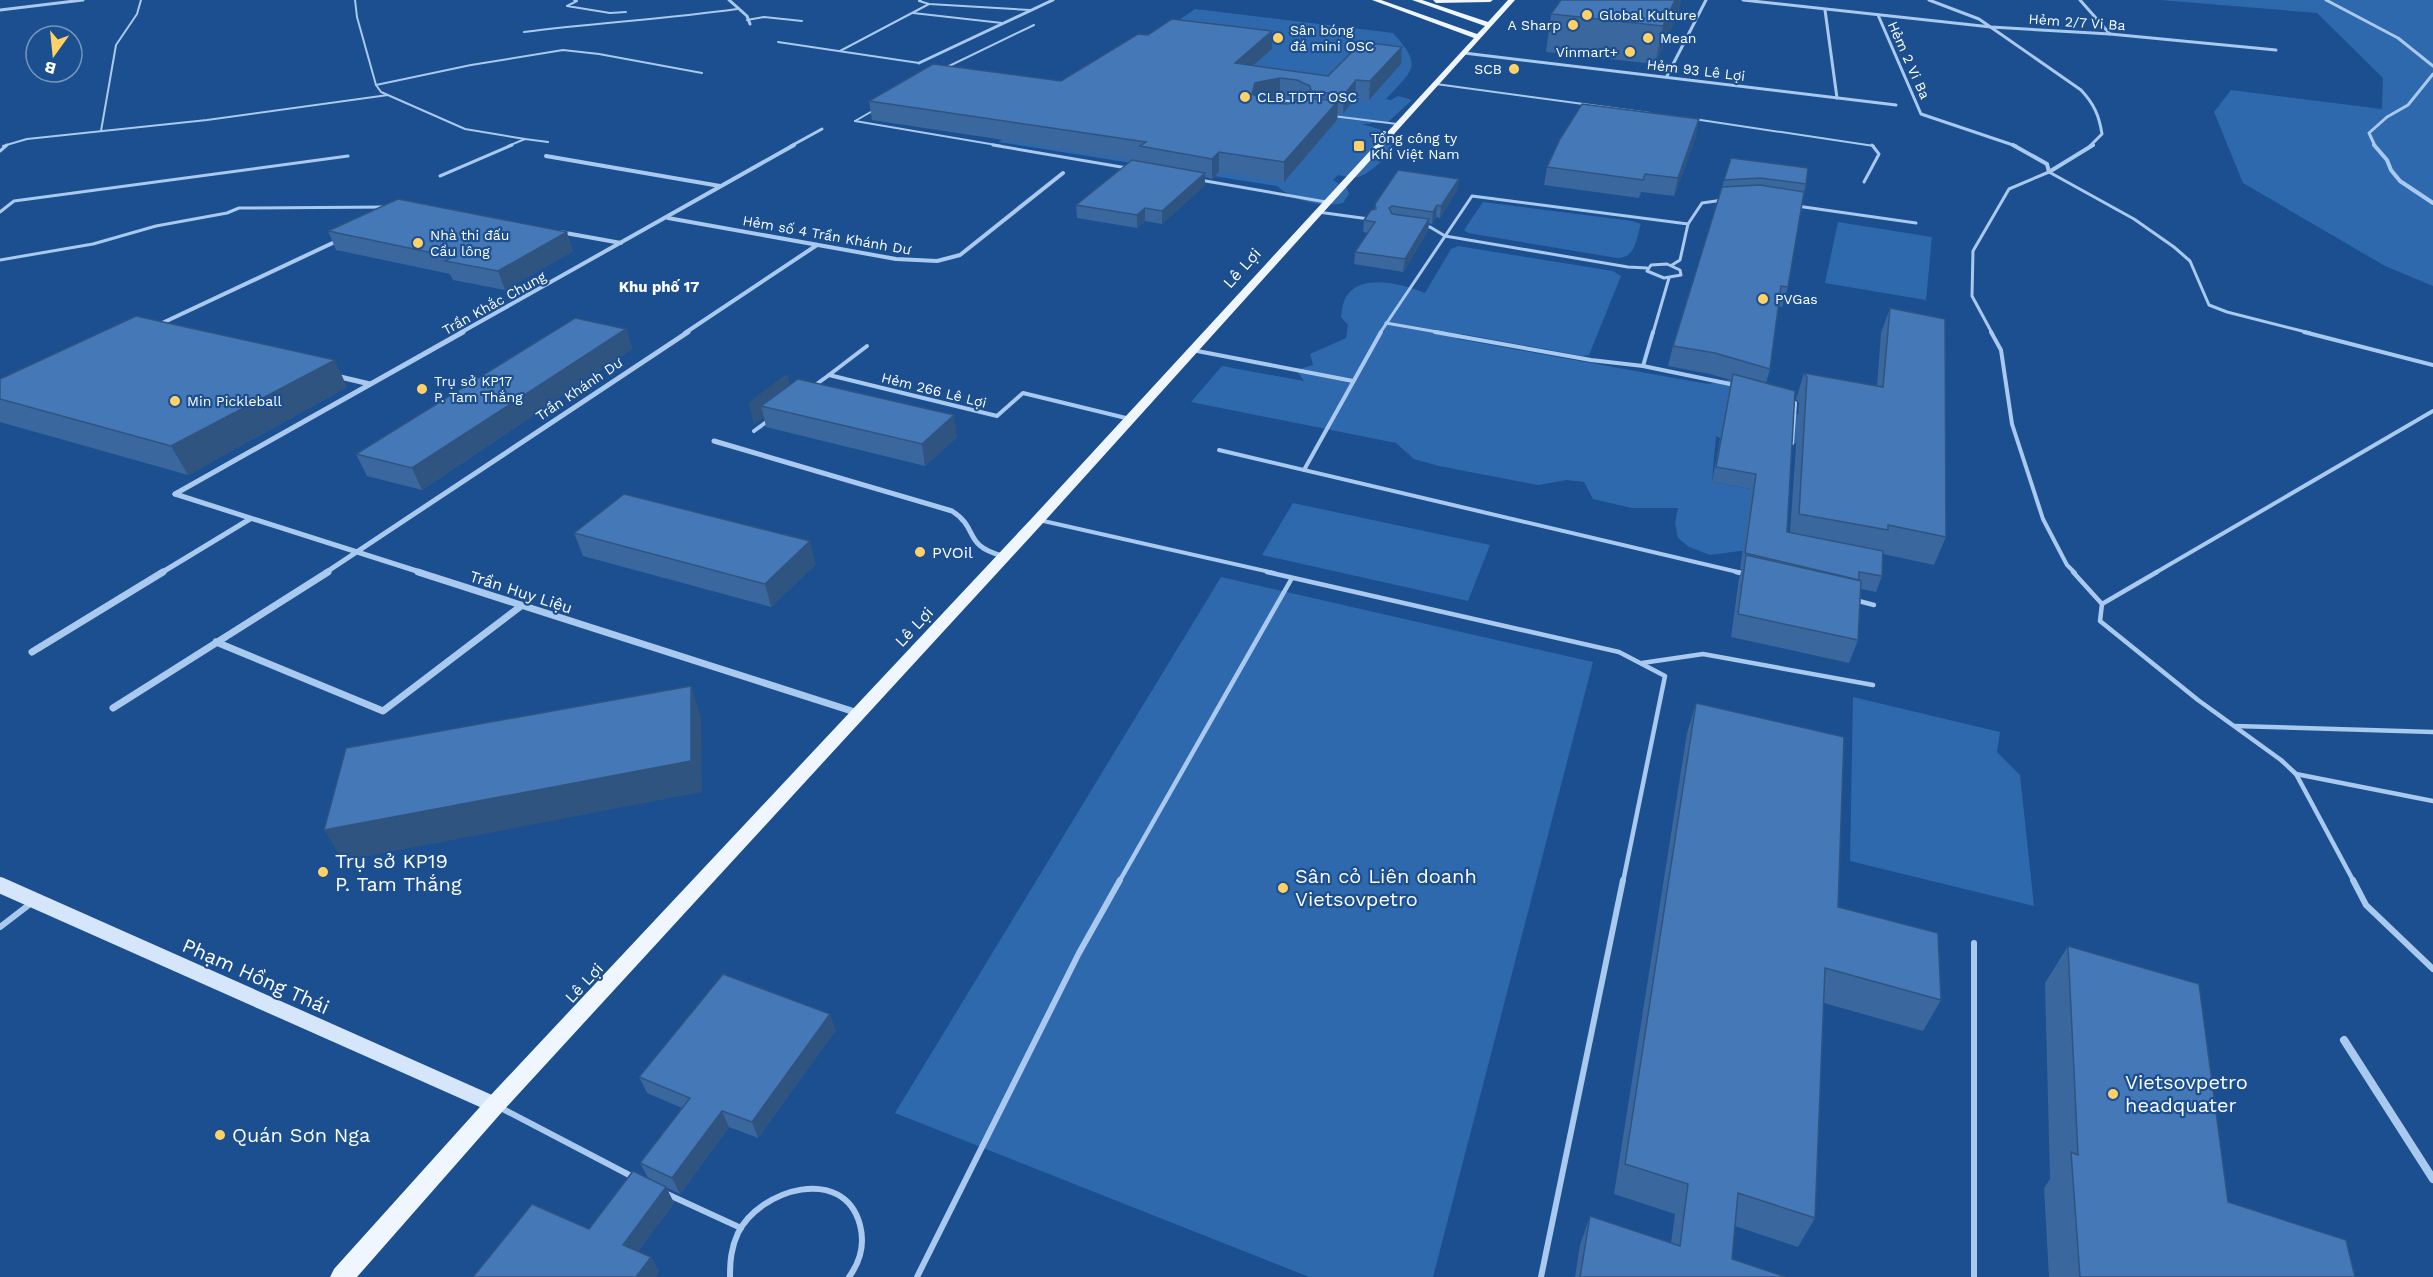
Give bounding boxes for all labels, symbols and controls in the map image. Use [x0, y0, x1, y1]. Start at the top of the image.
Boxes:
place label: Global Kulture [1599, 7, 1697, 23]
marker: Global Kulture [1580, 8, 1594, 22]
street label: Hẻm 2/7 Vi Ba [2028, 11, 2126, 33]
place label: A Sharp [1507, 17, 1561, 33]
marker: A Sharp [1566, 18, 1580, 32]
street label: Hẻm 2 Vi Ba [1885, 19, 1933, 101]
place label: Sân bóng đá mini OSC [1290, 22, 1374, 54]
north arrow [24, 24, 84, 84]
place label: Mean [1660, 30, 1697, 46]
marker: Sân bóng đá mini OSC [1271, 31, 1285, 45]
marker: Mean [1641, 31, 1655, 45]
place label: Vinmart+ [1556, 44, 1618, 60]
marker: Vinmart+ [1623, 45, 1637, 59]
street label: Hẻm 93 Lê Lợi [1646, 56, 1746, 84]
text: B [42, 57, 58, 79]
place label: SCB [1474, 61, 1502, 77]
marker: SCB [1507, 62, 1521, 76]
place label: CLB TDTT OSC [1257, 89, 1357, 105]
marker: CLB TDTT OSC [1238, 90, 1252, 104]
place label: Tổng công ty Khí Việt Nam [1371, 130, 1460, 162]
marker: Tổng công ty Khí Việt Nam [1352, 139, 1366, 153]
street label: Hẻm số 4 Trần Khánh Dư [741, 212, 913, 258]
place label: Nhà thi đấu Cầu lông [430, 227, 509, 259]
marker: Nhà thi đấu Cầu lông [411, 236, 425, 250]
street label: Lê Lợi [1219, 244, 1265, 292]
street label: Trần Khắc Chung [439, 268, 549, 338]
district label: Khu phố 17 [619, 278, 699, 296]
place label: PVGas [1775, 291, 1818, 307]
marker: PVGas [1756, 292, 1770, 306]
street label: Trần Khánh Dư [533, 354, 626, 424]
street label: Hẻm 266 Lê Lợi [880, 369, 988, 411]
place label: Trụ sở KP17 P. Tam Thắng [434, 373, 523, 405]
marker: Trụ sở KP17 P. Tam Thắng [415, 382, 429, 396]
place label: Min Pickleball [187, 393, 283, 409]
marker: Min Pickleball [168, 394, 182, 408]
place label: PVOil [932, 543, 973, 562]
marker: PVOil [913, 545, 927, 559]
street label: Trần Huy Liệu [467, 566, 575, 618]
street label: Lê Lợi [891, 603, 937, 651]
place label: Trụ sở KP19 P. Tam Thắng [335, 849, 462, 896]
place label: Sân cỏ Liên doanh Vietsovpetro [1295, 864, 1477, 911]
marker: Trụ sở KP19 P. Tam Thắng [316, 865, 330, 879]
marker: Sân cỏ Liên doanh Vietsovpetro [1276, 881, 1290, 895]
street label: Phạm Hồng Thái [179, 933, 333, 1019]
street label: Lê Lợi [561, 959, 607, 1007]
place label: Vietsovpetro headquater [2125, 1070, 2248, 1117]
marker: Vietsovpetro headquater [2106, 1087, 2120, 1101]
place label: Quán Sơn Nga [232, 1123, 370, 1147]
marker: Quán Sơn Nga [213, 1128, 227, 1142]

